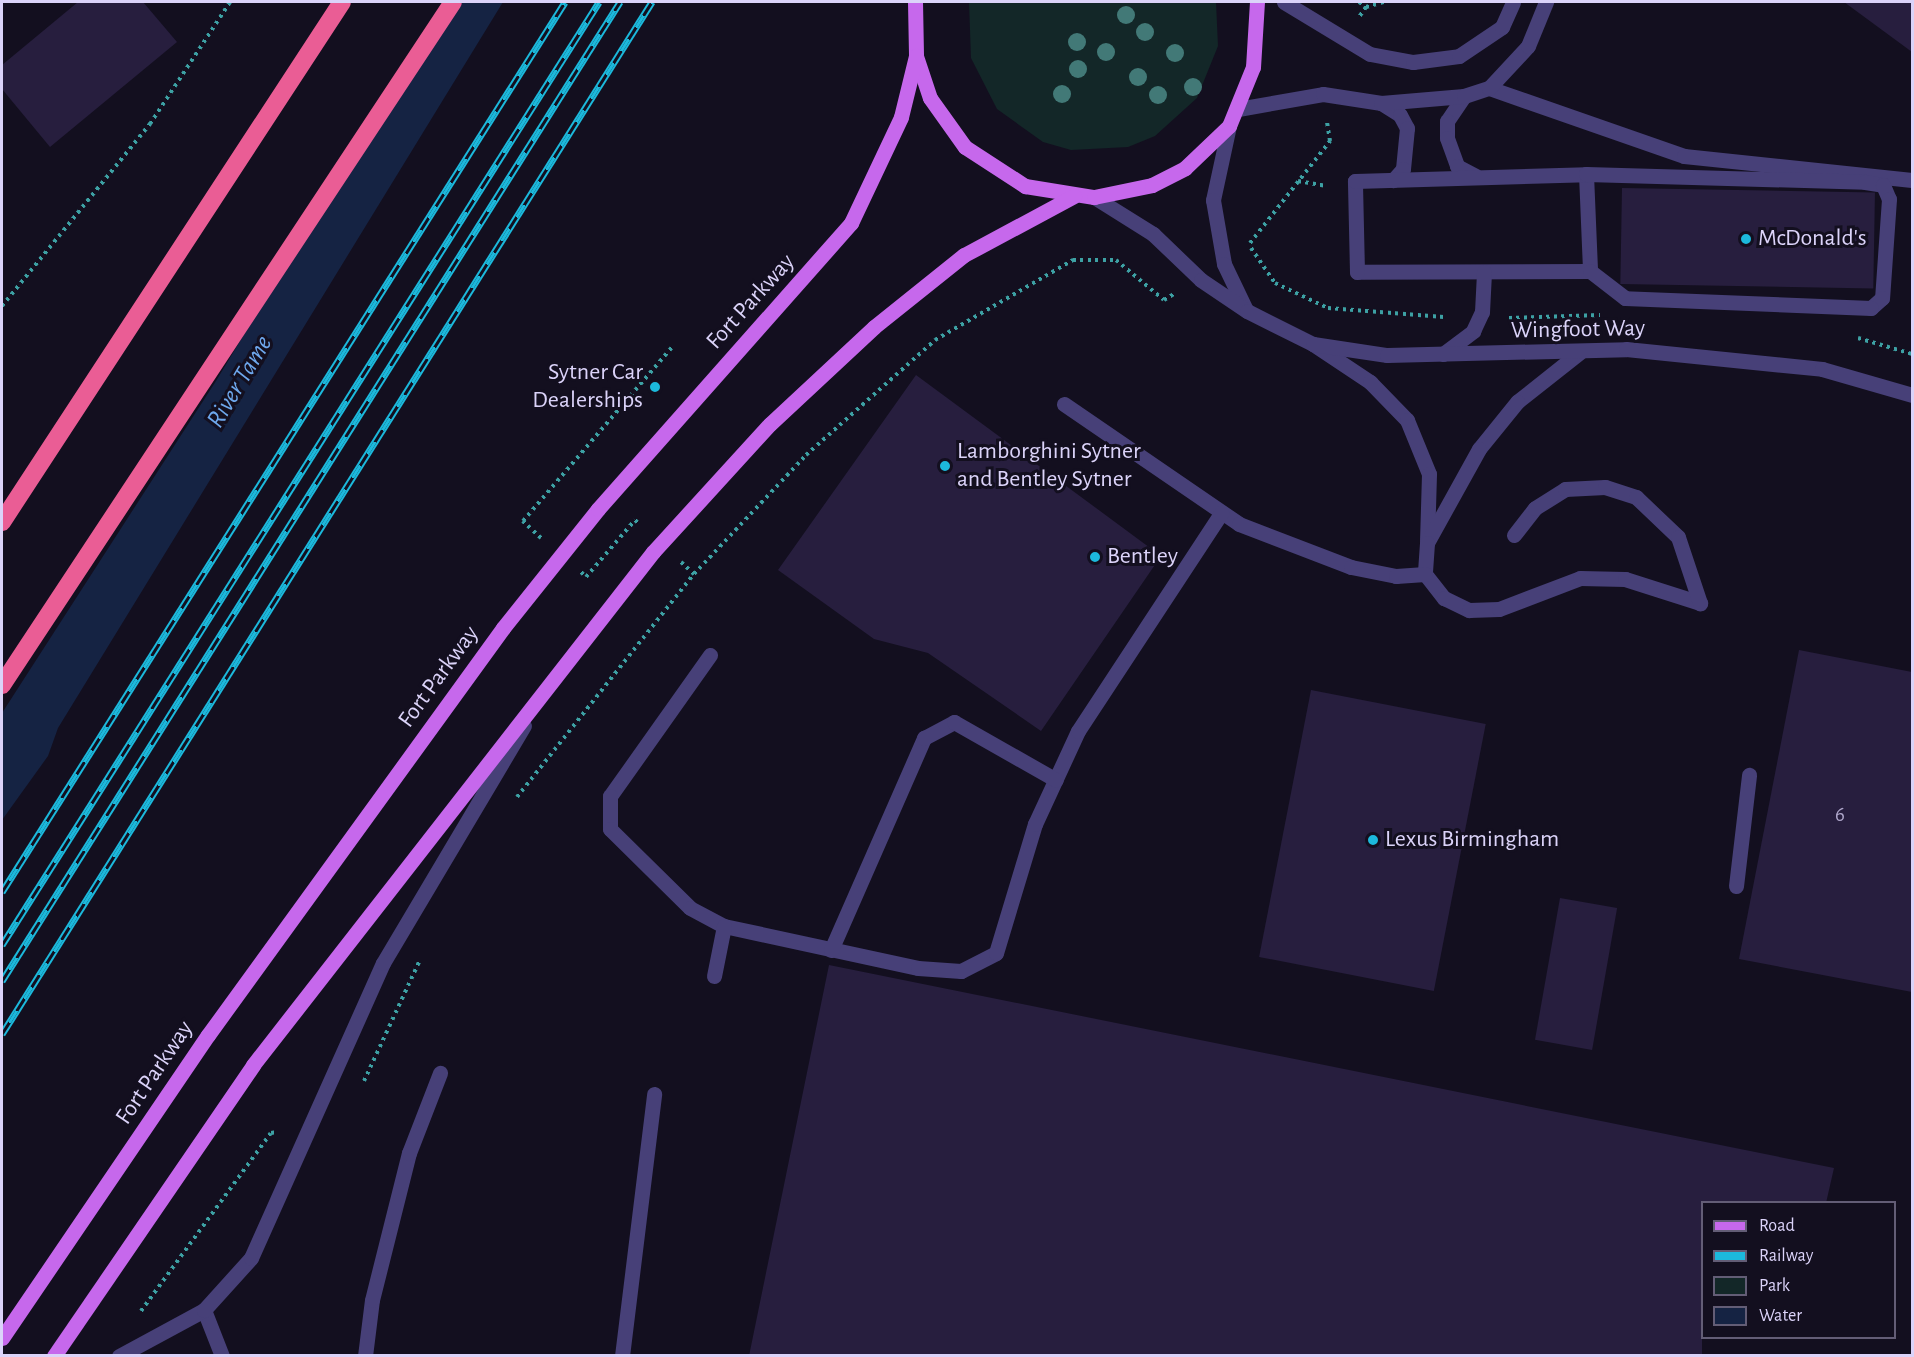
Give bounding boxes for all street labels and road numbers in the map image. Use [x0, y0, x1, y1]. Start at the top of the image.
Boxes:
street label: Fort Parkway [701, 248, 801, 356]
street label: Wingfoot Way [1511, 314, 1645, 346]
street label: Fort Parkway [392, 621, 486, 733]
street label: Fort Parkway [110, 1016, 200, 1130]

